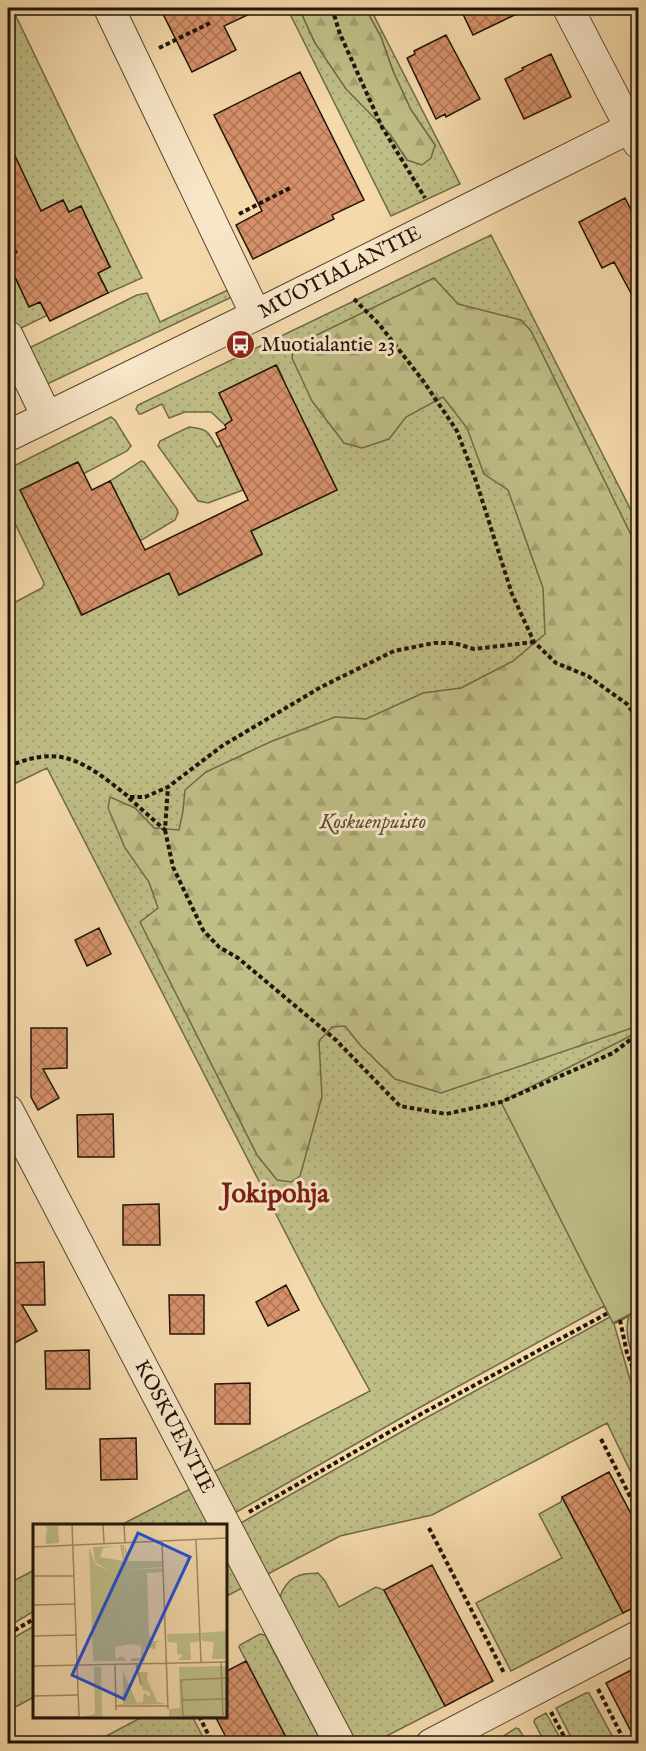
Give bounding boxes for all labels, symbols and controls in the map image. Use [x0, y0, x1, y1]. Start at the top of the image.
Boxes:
street label: MUOTIALANTIE [254, 220, 426, 326]
bus stop icon: Muotialantie 23 [224, 329, 256, 361]
place label: Muotialantie 23 [261, 332, 395, 359]
park label: Koskuenpuisto [319, 809, 426, 836]
district label: Jokipohja [218, 1178, 330, 1212]
street label: KOSKUENTIE [128, 1356, 220, 1498]
inset map [33, 1524, 226, 1718]

